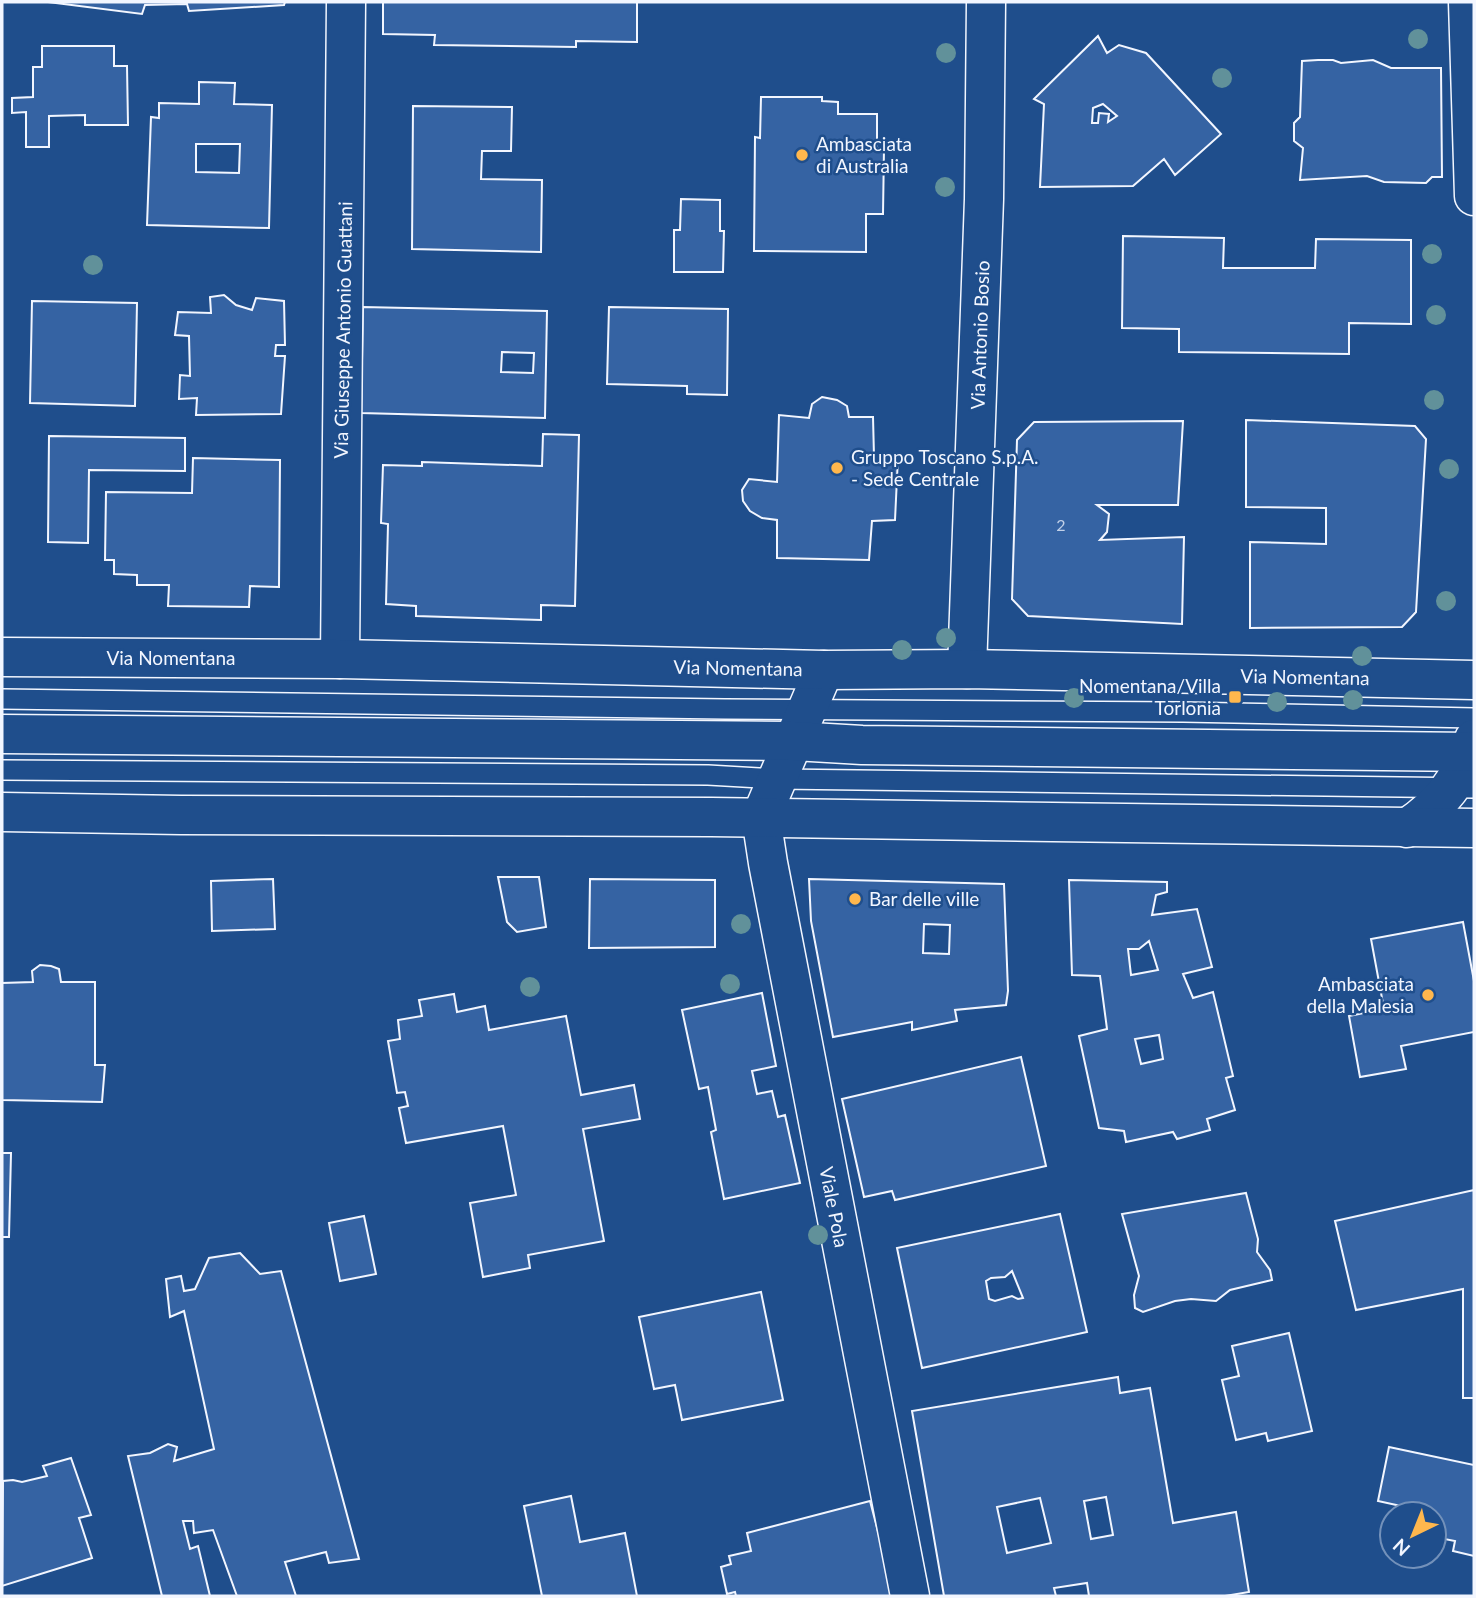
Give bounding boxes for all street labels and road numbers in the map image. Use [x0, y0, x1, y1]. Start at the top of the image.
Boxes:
street label: Via Giuseppe Antonio Guattani [329, 201, 356, 459]
street label: Via Antonio Bosio [965, 260, 994, 410]
street label: Via Nomentana [106, 646, 236, 669]
street label: Via Nomentana [673, 655, 803, 680]
street label: Via Nomentana [1240, 664, 1370, 689]
street label: Viale Pola [815, 1165, 854, 1249]

